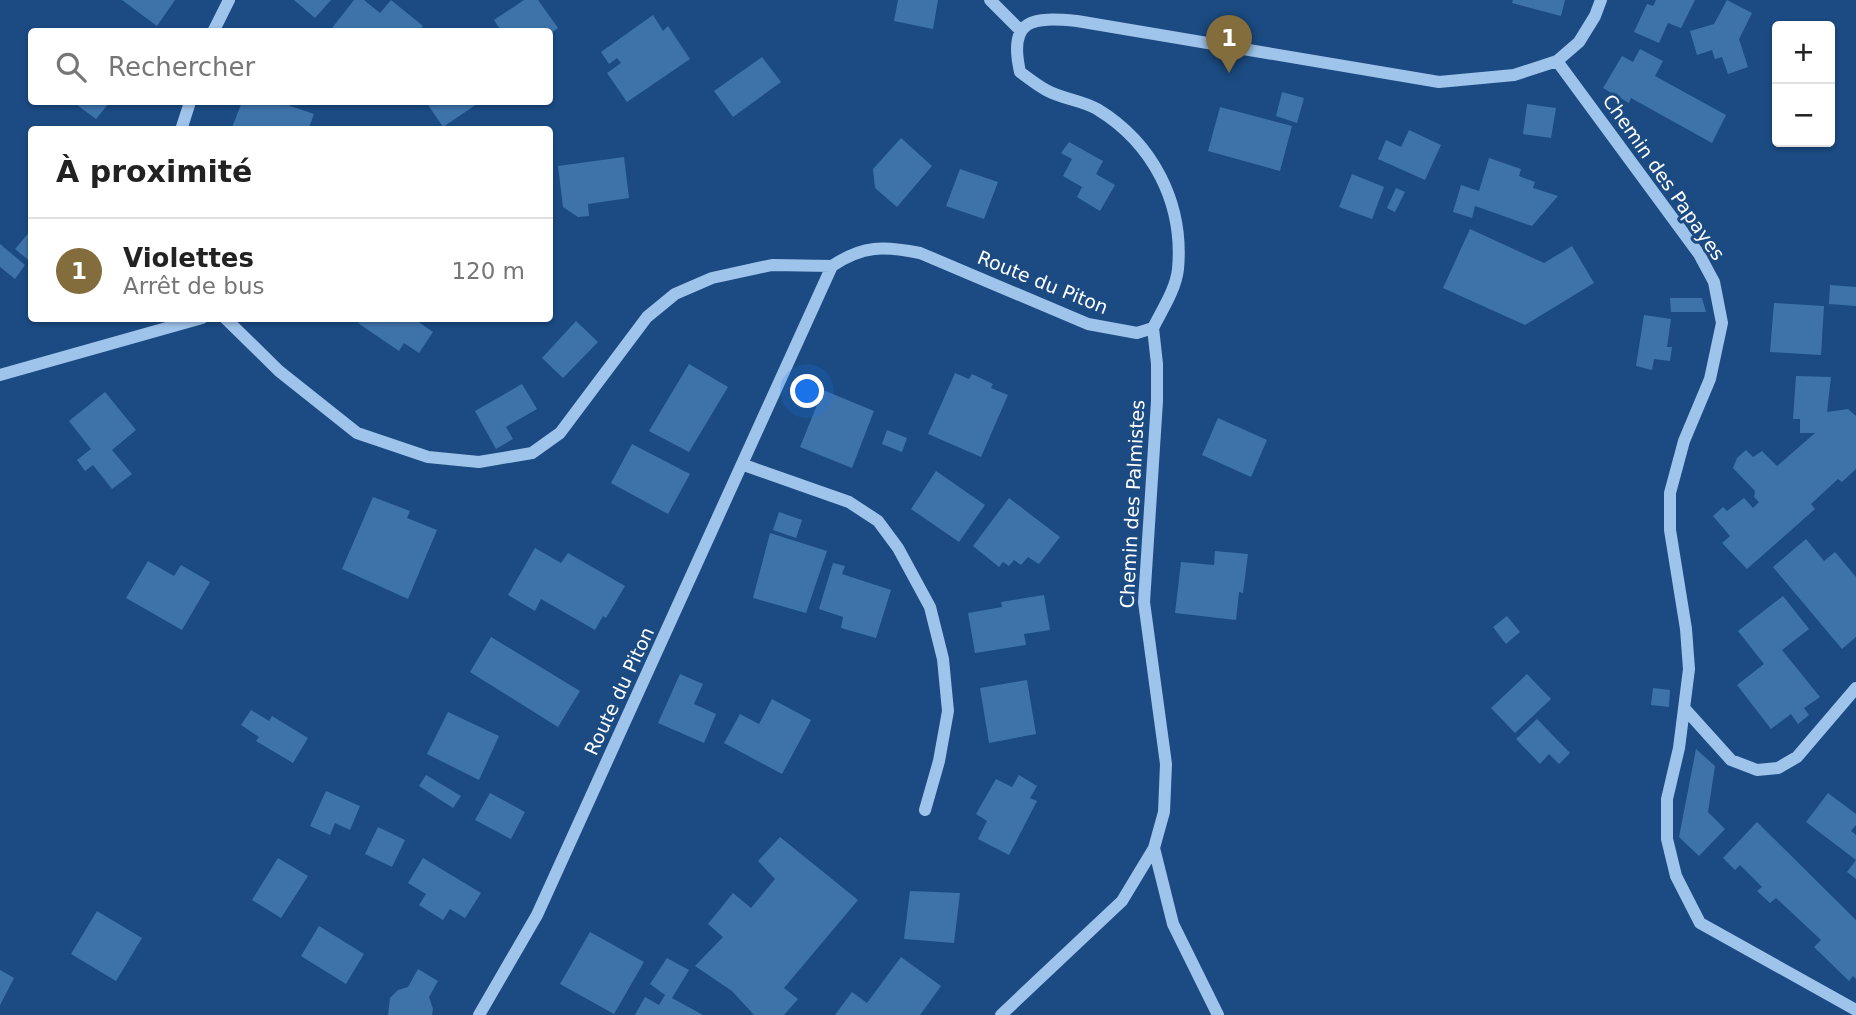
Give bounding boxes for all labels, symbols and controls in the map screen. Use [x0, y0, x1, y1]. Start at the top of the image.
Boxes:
pin: 1 [1206, 15, 1252, 73]
map controls [1772, 21, 1835, 147]
button: + [1772, 21, 1835, 84]
search box [28, 28, 553, 105]
icon: search [52, 48, 90, 86]
text: Rechercher [108, 52, 255, 82]
button: − [1772, 84, 1835, 147]
street label: Chemin des Papayes [1598, 90, 1730, 264]
text: À proximité [56, 154, 252, 189]
text: Violettes [123, 243, 254, 273]
street label: Route du Piton [975, 246, 1111, 318]
text: 1 [71, 258, 87, 284]
text: 120 m [451, 258, 525, 284]
text: Arrêt de bus [123, 273, 264, 299]
your location [790, 374, 824, 408]
street label: Chemin des Palmistes [1116, 399, 1148, 609]
street label: Route du Piton [580, 623, 658, 759]

